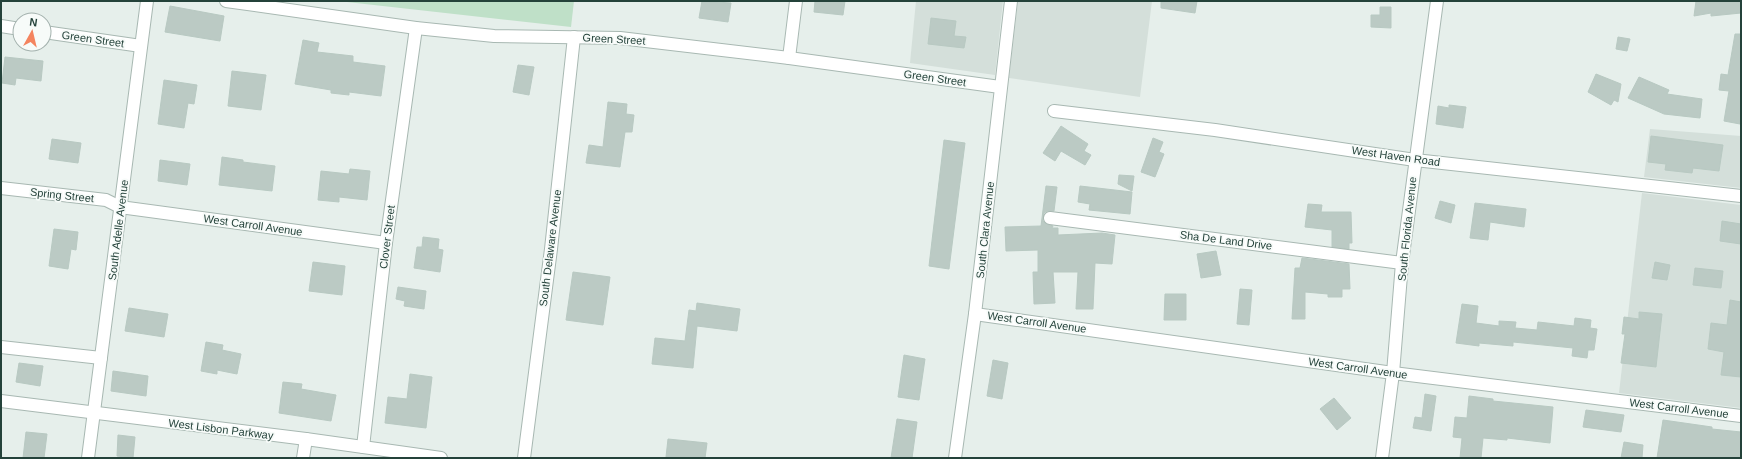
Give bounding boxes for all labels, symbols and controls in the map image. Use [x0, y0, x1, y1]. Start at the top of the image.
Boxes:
north arrow [12, 12, 52, 52]
text: N [29, 16, 38, 29]
street label: Green Street [61, 29, 125, 49]
street label: Green Street [582, 31, 646, 47]
street label: Green Street [903, 68, 967, 88]
street label: West Haven Road [1351, 144, 1441, 168]
street label: South Florida Avenue [1396, 176, 1418, 282]
street label: South Adelle Avenue [106, 179, 130, 281]
street label: South Clara Avenue [974, 181, 996, 279]
street label: Spring Street [29, 186, 95, 204]
street label: South Delaware Avenue [537, 189, 563, 307]
street label: Clover Street [377, 204, 397, 270]
street label: West Carroll Avenue [203, 212, 303, 238]
street label: Sha De Land Drive [1179, 228, 1273, 252]
street label: West Carroll Avenue [987, 309, 1087, 335]
street label: West Carroll Avenue [1308, 355, 1408, 381]
street label: West Carroll Avenue [1629, 396, 1729, 420]
street label: West Lisbon Parkway [168, 417, 275, 441]

